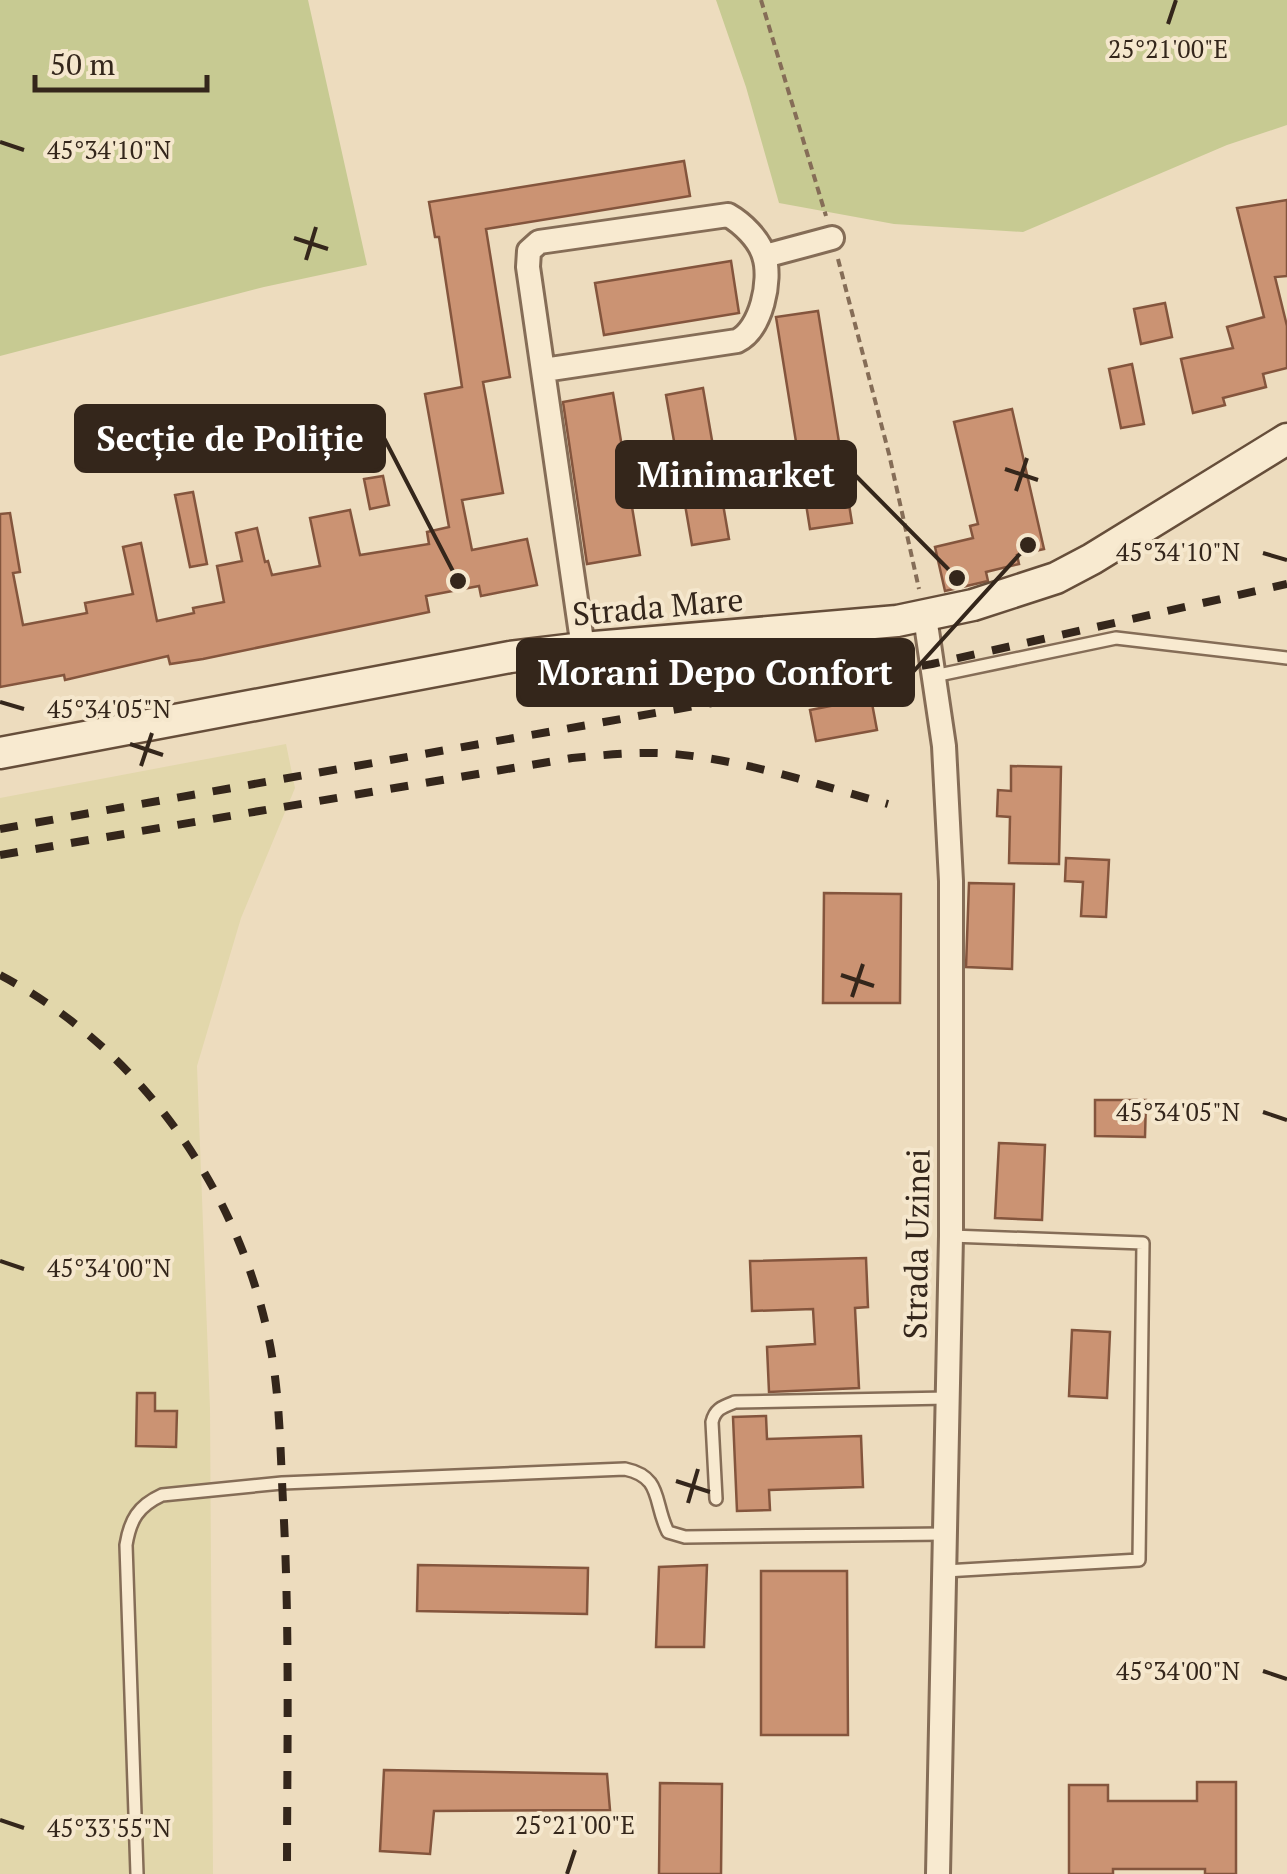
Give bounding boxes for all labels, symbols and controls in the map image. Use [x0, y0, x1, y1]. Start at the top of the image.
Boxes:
scale bar [35, 30, 208, 92]
text: 25°21'00"E [1108, 32, 1228, 65]
text: 50 m [50, 44, 115, 84]
text: 45°34'10"N [47, 133, 171, 166]
callout: Secție de Poliție [76, 406, 384, 471]
text: Secție de Poliție [96, 415, 364, 461]
callout: Minimarket [617, 442, 855, 507]
text: Minimarket [637, 451, 835, 497]
text: 45°34'10"N [1116, 535, 1240, 568]
street label: Strada Mare [571, 578, 745, 634]
callout: Morani Depo Confort [518, 640, 913, 705]
text: Morani Depo Confort [537, 649, 893, 695]
text: 45°34'05"N [47, 692, 171, 725]
text: 45°34'05"N [1116, 1095, 1240, 1128]
street label: Strada Uzinei [893, 1148, 939, 1340]
text: 45°34'00"N [47, 1251, 171, 1284]
text: 45°34'00"N [1116, 1654, 1240, 1687]
text: 25°21'00"E [515, 1808, 635, 1841]
text: 45°33'55"N [47, 1811, 171, 1844]

